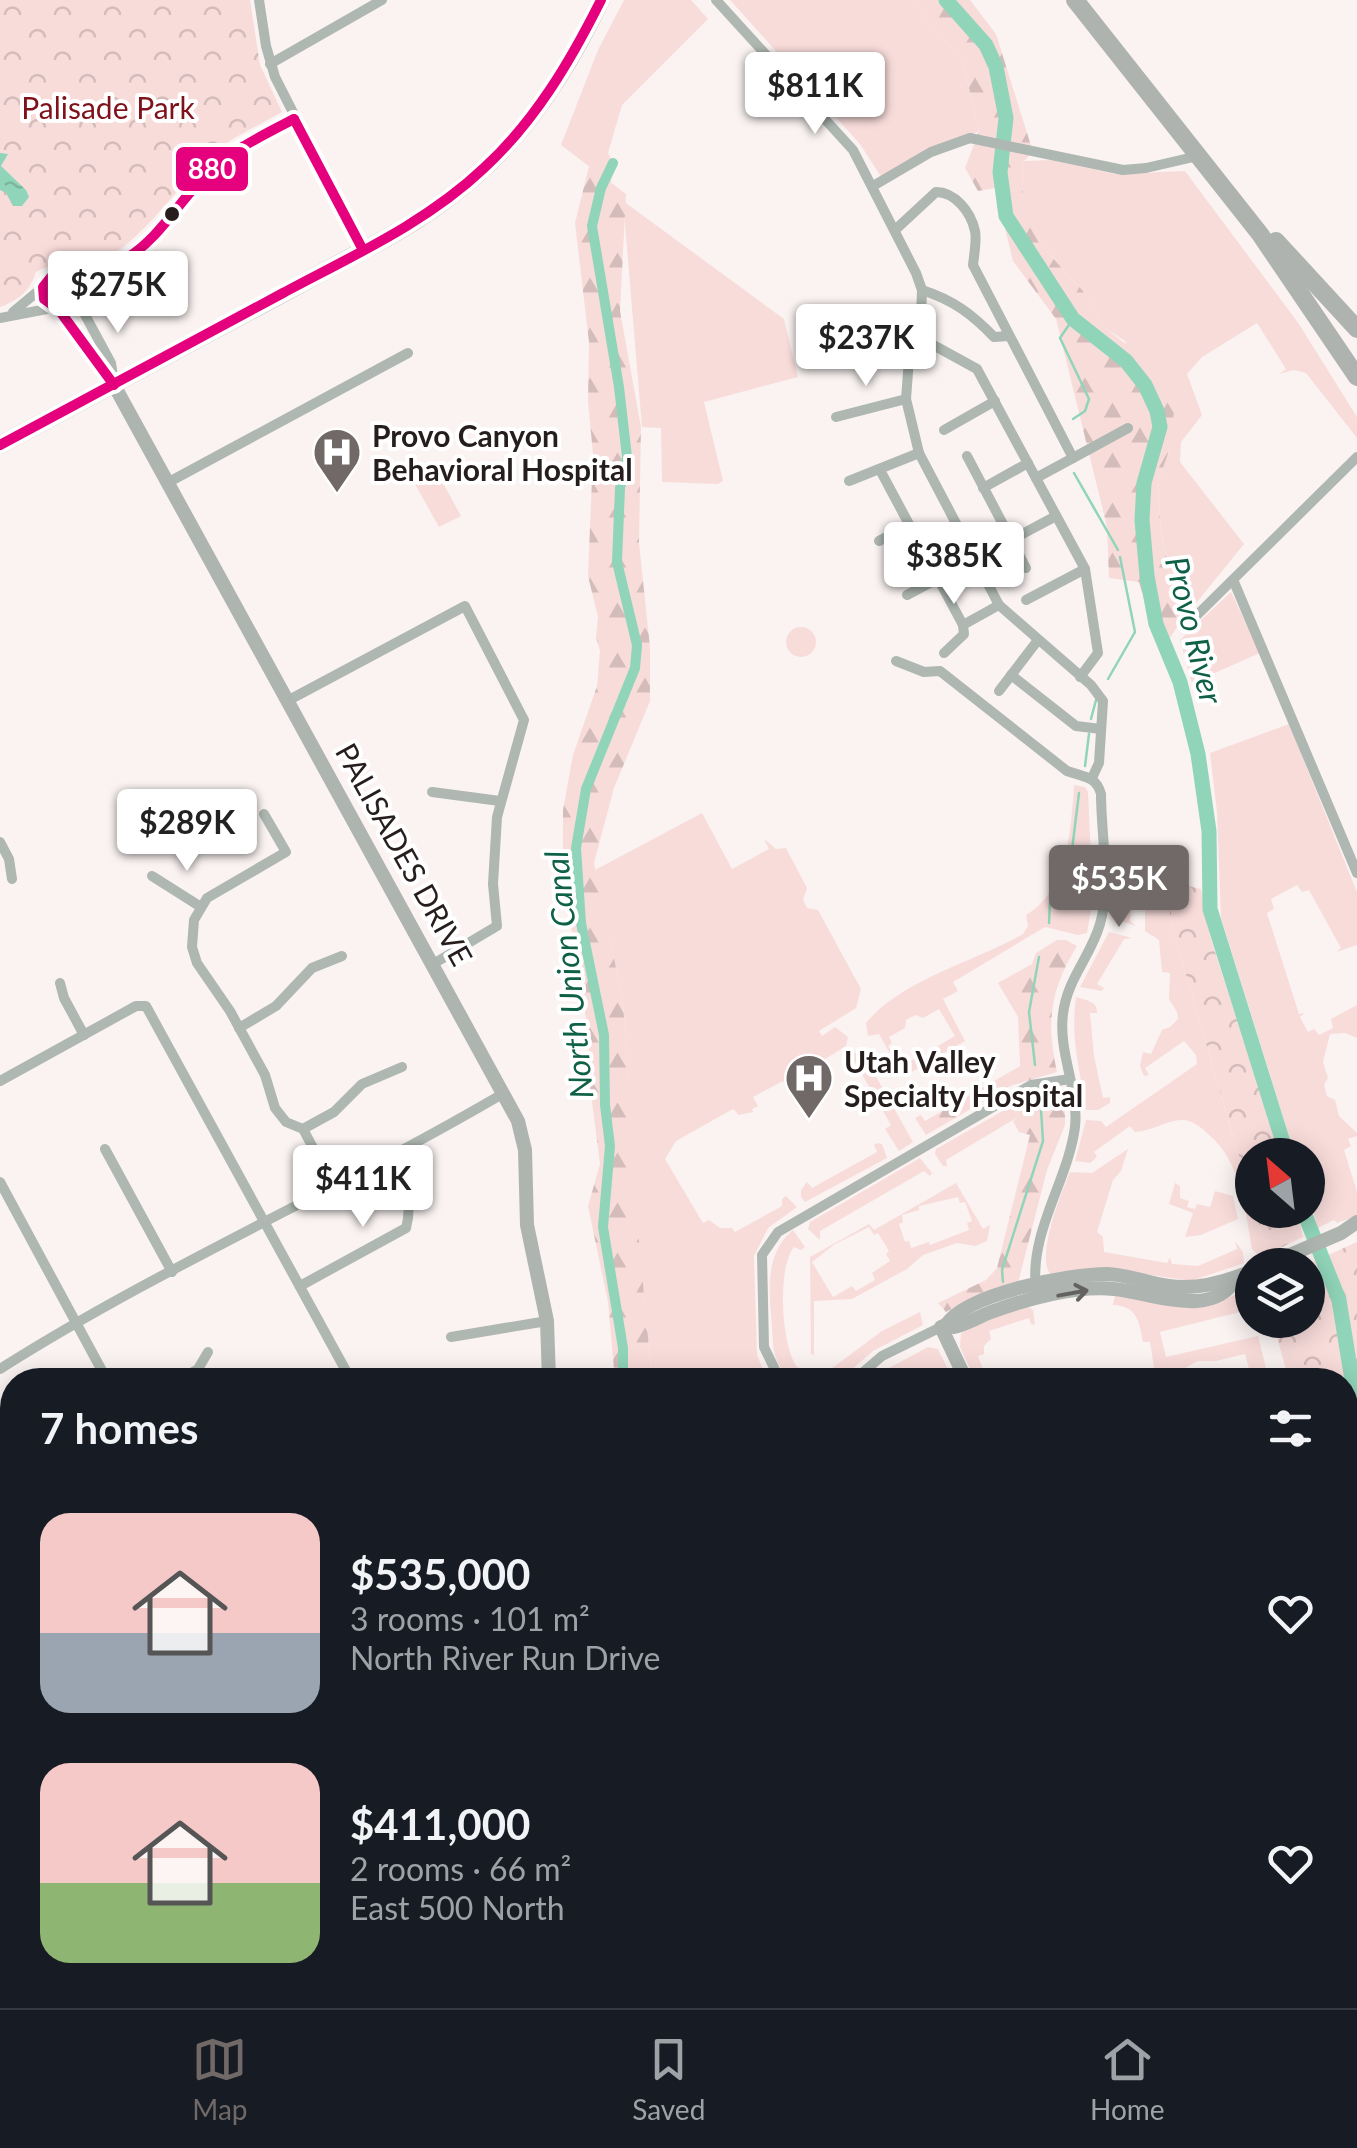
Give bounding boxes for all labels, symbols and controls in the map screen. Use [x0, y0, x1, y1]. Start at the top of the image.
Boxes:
pin: $811K [745, 52, 885, 137]
text: $811K [767, 65, 863, 104]
park label: Palisade Park [21, 89, 196, 125]
line badge: 880 [174, 145, 250, 193]
text: 880 [188, 151, 236, 185]
unlabelled marker [162, 204, 182, 224]
pin: $275K [48, 251, 188, 336]
text: $275K [70, 264, 166, 303]
pin: $237K [796, 304, 936, 389]
text: $237K [818, 317, 914, 356]
place label: Provo Canyon Behavioral Hospital [372, 417, 633, 487]
hospital icon: Provo Canyon Behavioral Hospital [311, 426, 363, 494]
pin: $385K [884, 522, 1024, 607]
text: $385K [906, 535, 1002, 574]
water label: Provo River [1158, 552, 1232, 709]
street label: PALISADES DRIVE [329, 737, 481, 971]
pin: $289K [117, 789, 257, 874]
text: $289K [139, 802, 235, 841]
pin: $535K [1049, 845, 1189, 930]
water label: North Union Canal [536, 849, 600, 1101]
text: $535K [1071, 858, 1167, 897]
place label: Utah Valley Specialty Hospital [844, 1043, 1083, 1113]
hospital icon: Utah Valley Specialty Hospital [783, 1052, 835, 1120]
north arrow [1235, 1138, 1325, 1228]
map controls [1235, 1138, 1325, 1338]
pin: $411K [293, 1145, 433, 1230]
text: $411K [315, 1158, 411, 1197]
button: layers [1235, 1248, 1325, 1338]
one-way arrow [1056, 1283, 1089, 1302]
icon: filters [1263, 1401, 1318, 1456]
text: 7 homes [40, 1403, 198, 1453]
text: $535,000 [350, 1549, 530, 1599]
icon: home [120, 1553, 240, 1673]
icon: heart [1263, 1586, 1318, 1641]
text: 3 rooms · 101 m² [350, 1599, 590, 1638]
text: North River Run Drive [350, 1638, 660, 1677]
text: $411,000 [350, 1799, 530, 1849]
icon: home [120, 1803, 240, 1923]
icon: heart [1263, 1836, 1318, 1891]
text: 2 rooms · 66 m² [350, 1849, 571, 1888]
text: East 500 North [350, 1888, 565, 1927]
tab: Map [192, 2032, 248, 2126]
tab: Saved [632, 2032, 705, 2126]
tab: Home [1090, 2032, 1165, 2126]

